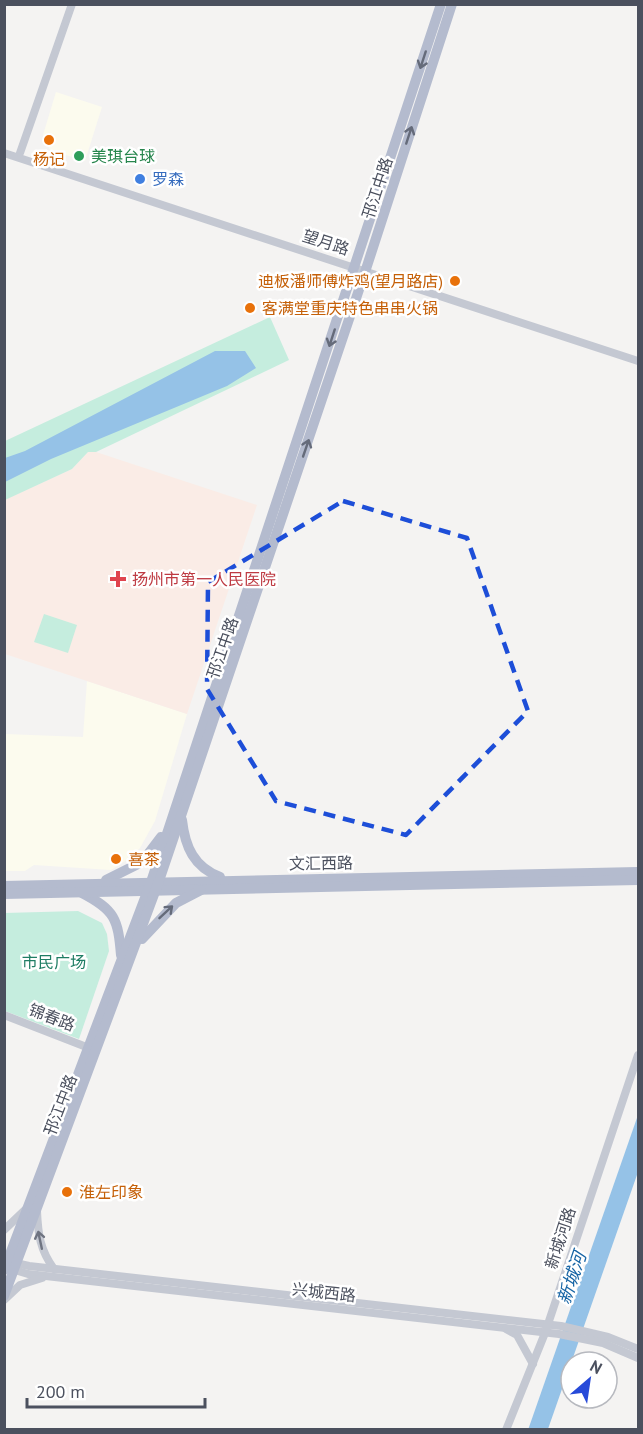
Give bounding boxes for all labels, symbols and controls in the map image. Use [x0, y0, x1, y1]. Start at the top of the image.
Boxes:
one-way arrow [417, 50, 428, 69]
one-way arrow [404, 126, 415, 145]
marker: 杨记 [42, 133, 56, 147]
place label: 美琪台球 [91, 146, 155, 166]
place label: 杨记 [33, 149, 65, 169]
marker: 美琪台球 [72, 149, 86, 163]
street label: 邗江中路 [358, 154, 396, 222]
place label: 罗森 [152, 169, 184, 189]
marker: 罗森 [133, 172, 147, 186]
street label: 望月路 [300, 225, 352, 259]
place label: 迪板潘师傅炸鸡(望月路店) [258, 271, 443, 291]
marker: 迪板潘师傅炸鸡(望月路店) [448, 274, 462, 288]
place label: 客满堂重庆特色串串火锅 [262, 298, 438, 318]
marker: 客满堂重庆特色串串火锅 [243, 301, 257, 315]
one-way arrow [326, 328, 337, 347]
one-way arrow [301, 439, 312, 458]
place label: 扬州市第一人民医院 [132, 569, 276, 589]
marker: 扬州市第一人民医院 [109, 570, 127, 588]
street label: 邗江中路 [202, 614, 242, 682]
place label: 喜茶 [128, 849, 160, 869]
marker: 喜茶 [109, 852, 123, 866]
street label: 文汇西路 [289, 852, 353, 874]
one-way arrow [158, 906, 173, 920]
park label: 市民广场 [22, 952, 86, 972]
street label: 锦春路 [26, 999, 78, 1035]
street label: 邗江中路 [39, 1072, 81, 1138]
place label: 淮左印象 [79, 1182, 143, 1202]
marker: 淮左印象 [60, 1185, 74, 1199]
street label: 新城河路 [541, 1204, 579, 1272]
one-way arrow [34, 1231, 45, 1250]
water label: 新城河 [552, 1246, 592, 1307]
street label: 兴城西路 [291, 1279, 357, 1305]
north arrow [559, 1350, 619, 1410]
text: N [587, 1356, 606, 1378]
scale bar [27, 1371, 206, 1409]
text: 200 m [36, 1380, 85, 1403]

